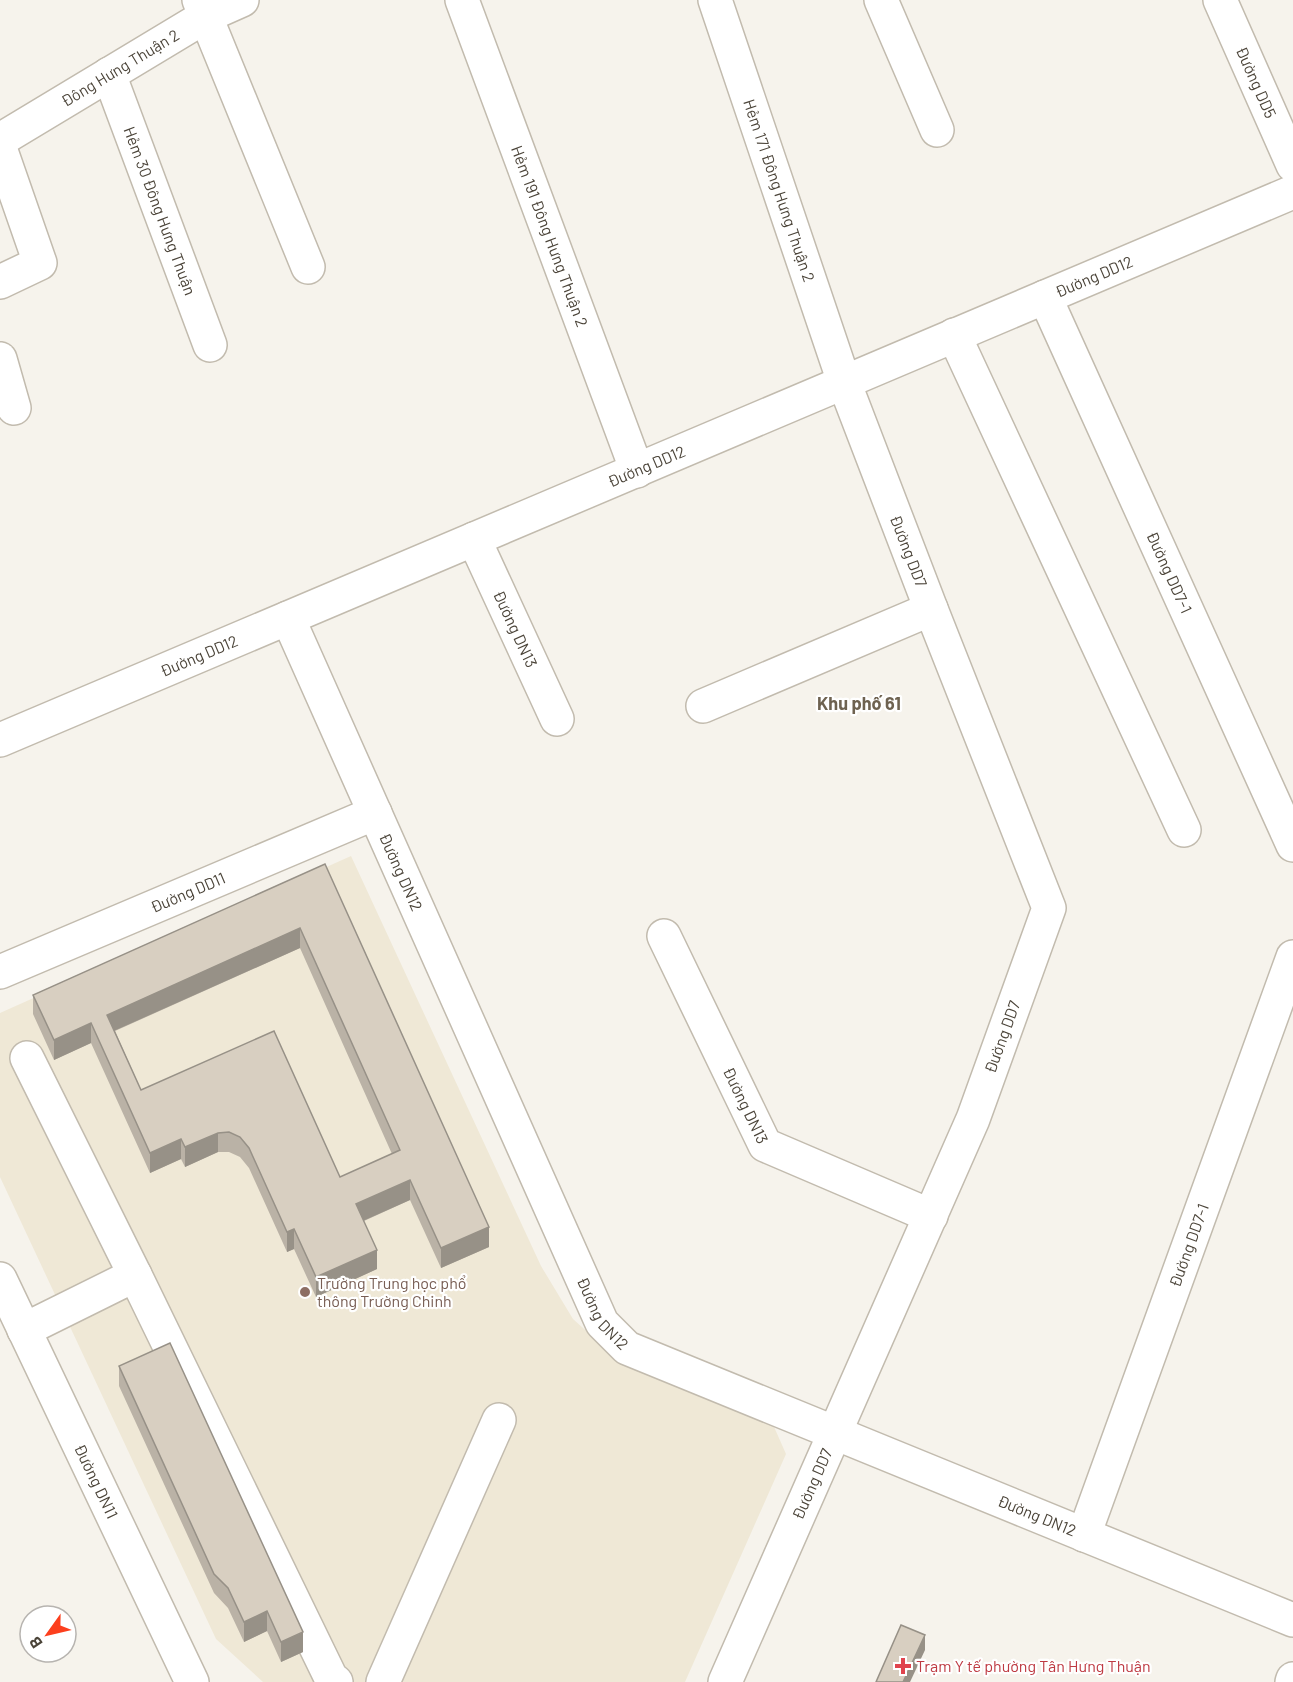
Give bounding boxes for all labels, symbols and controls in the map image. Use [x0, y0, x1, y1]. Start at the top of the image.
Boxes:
street label: Đông Hưng Thuận 2 [57, 25, 182, 110]
street label: Đường DD5 [1233, 43, 1281, 121]
street label: Hẻm 171 Đông Hưng Thuận 2 [740, 96, 819, 284]
street label: Hẻm 30 Đông Hưng Thuận [120, 124, 201, 298]
street label: Hẻm 191 Đông Hưng Thuận 2 [508, 143, 593, 329]
street label: Đường DD12 [1052, 251, 1135, 301]
street label: Đường DD12 [605, 441, 688, 490]
street label: Đường DD7 [887, 512, 932, 590]
street label: Đường DD7-1 [1143, 528, 1197, 616]
street label: Đường DN13 [490, 587, 542, 670]
street label: Đường DD12 [157, 630, 240, 680]
district label: Khu phố 61 [817, 692, 901, 714]
street label: Đường DN12 [376, 830, 427, 914]
street label: Đường DD11 [147, 868, 228, 916]
street label: Đường DD7 [980, 998, 1024, 1076]
street label: Đường DN13 [720, 1064, 773, 1147]
street label: Đường DD7-1 [1164, 1201, 1212, 1290]
place label: Trường Trung học phổ thông Trường Chinh [317, 1273, 466, 1310]
street label: Đường DN12 [574, 1274, 633, 1353]
marker: Trường Trung học phổ thông Trường Chinh [298, 1285, 312, 1299]
street label: Đường DN11 [71, 1441, 123, 1521]
street label: Đường DD7 [787, 1445, 836, 1522]
street label: Đường DN12 [995, 1490, 1079, 1540]
north arrow [18, 1604, 78, 1664]
text: B [24, 1633, 46, 1652]
place label: Trạm Y tế phường Tân Hưng Thuận [916, 1656, 1151, 1675]
marker: Trạm Y tế phường Tân Hưng Thuận [894, 1657, 912, 1675]

